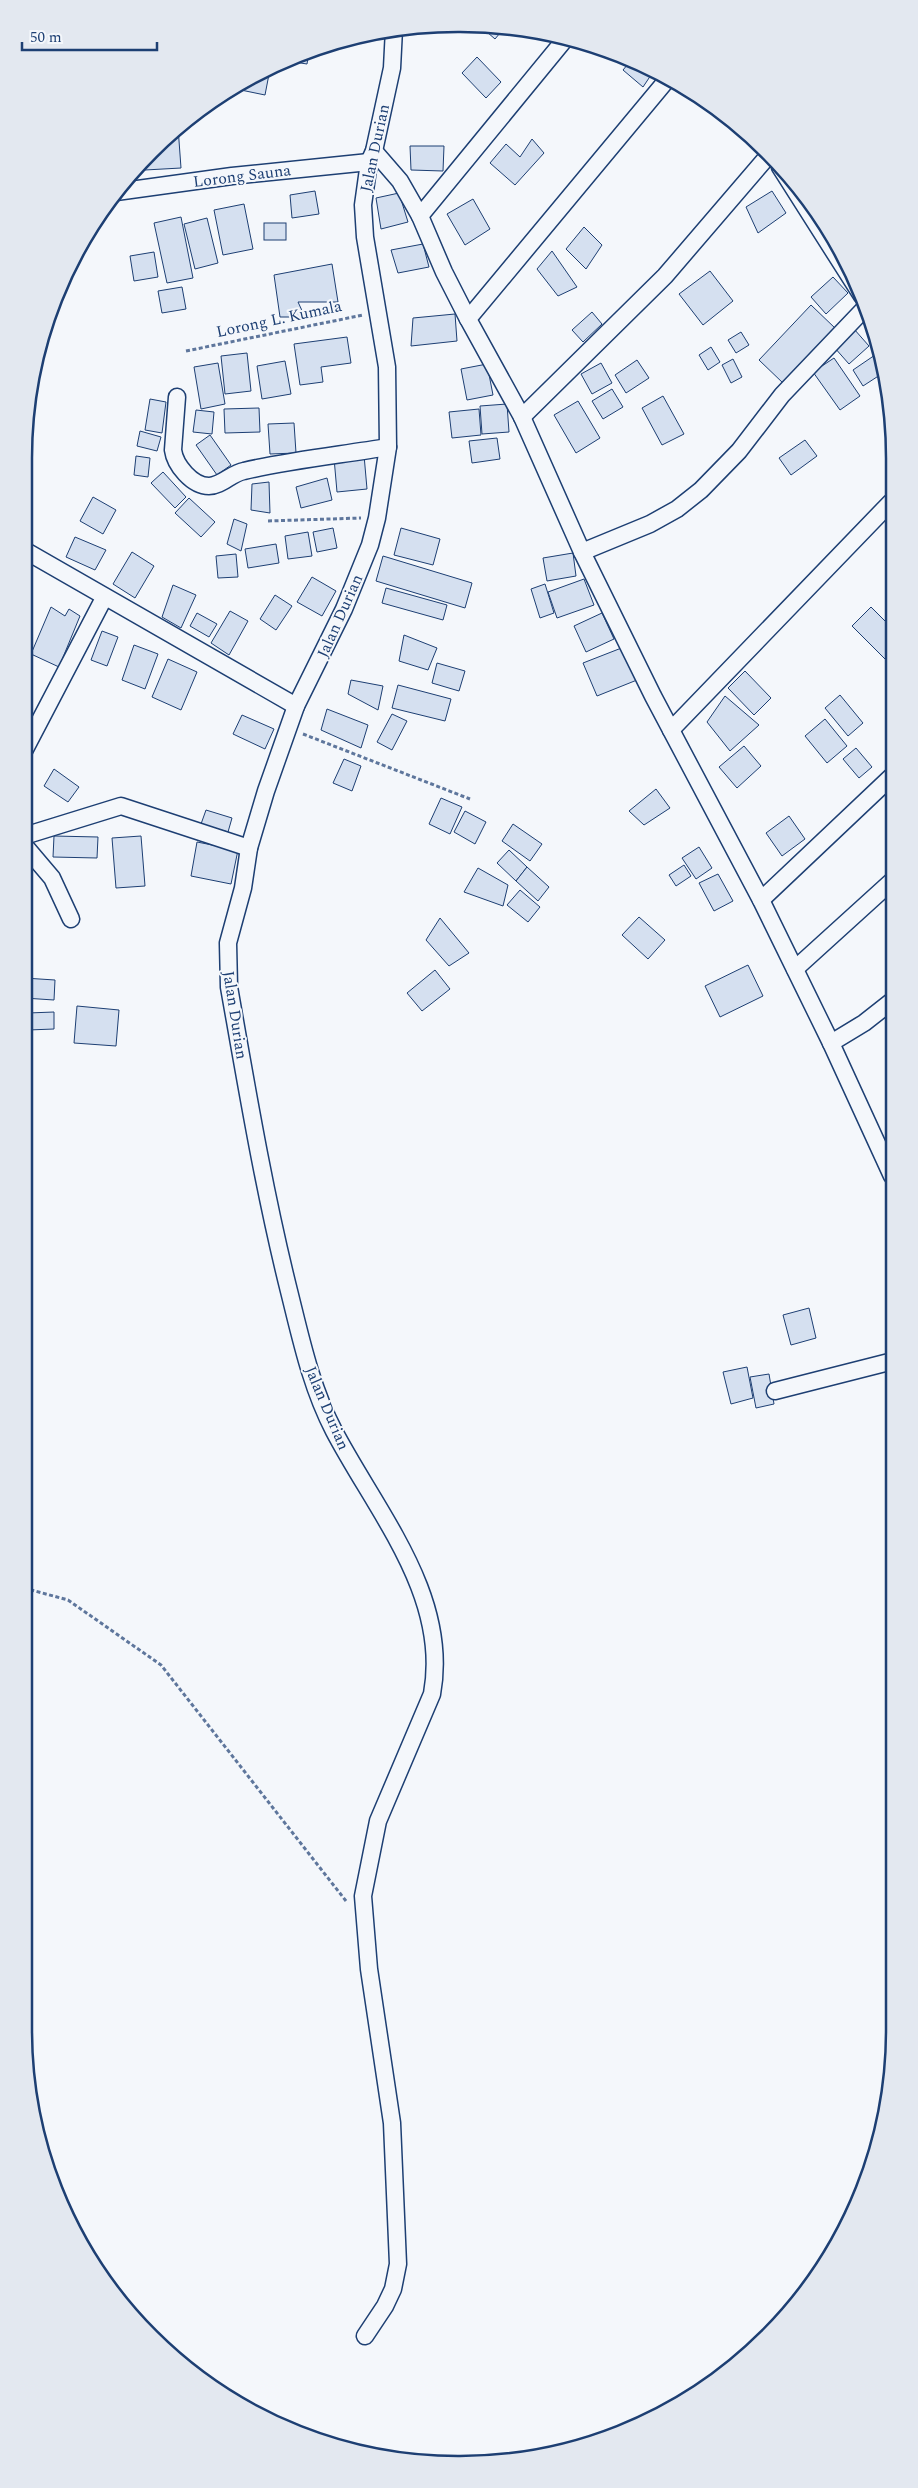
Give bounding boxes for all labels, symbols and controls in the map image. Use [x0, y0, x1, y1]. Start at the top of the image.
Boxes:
scale bar [22, 20, 158, 52]
text: 50 m [30, 26, 62, 49]
street label: Jalan Durian [354, 102, 396, 194]
street label: Lorong Sauna [192, 158, 292, 194]
street label: Lorong L. Kumala [214, 294, 344, 344]
street label: Jalan Durian [311, 570, 369, 662]
street label: Jalan Durian [216, 969, 254, 1061]
street label: Jalan Durian [299, 1362, 355, 1454]

